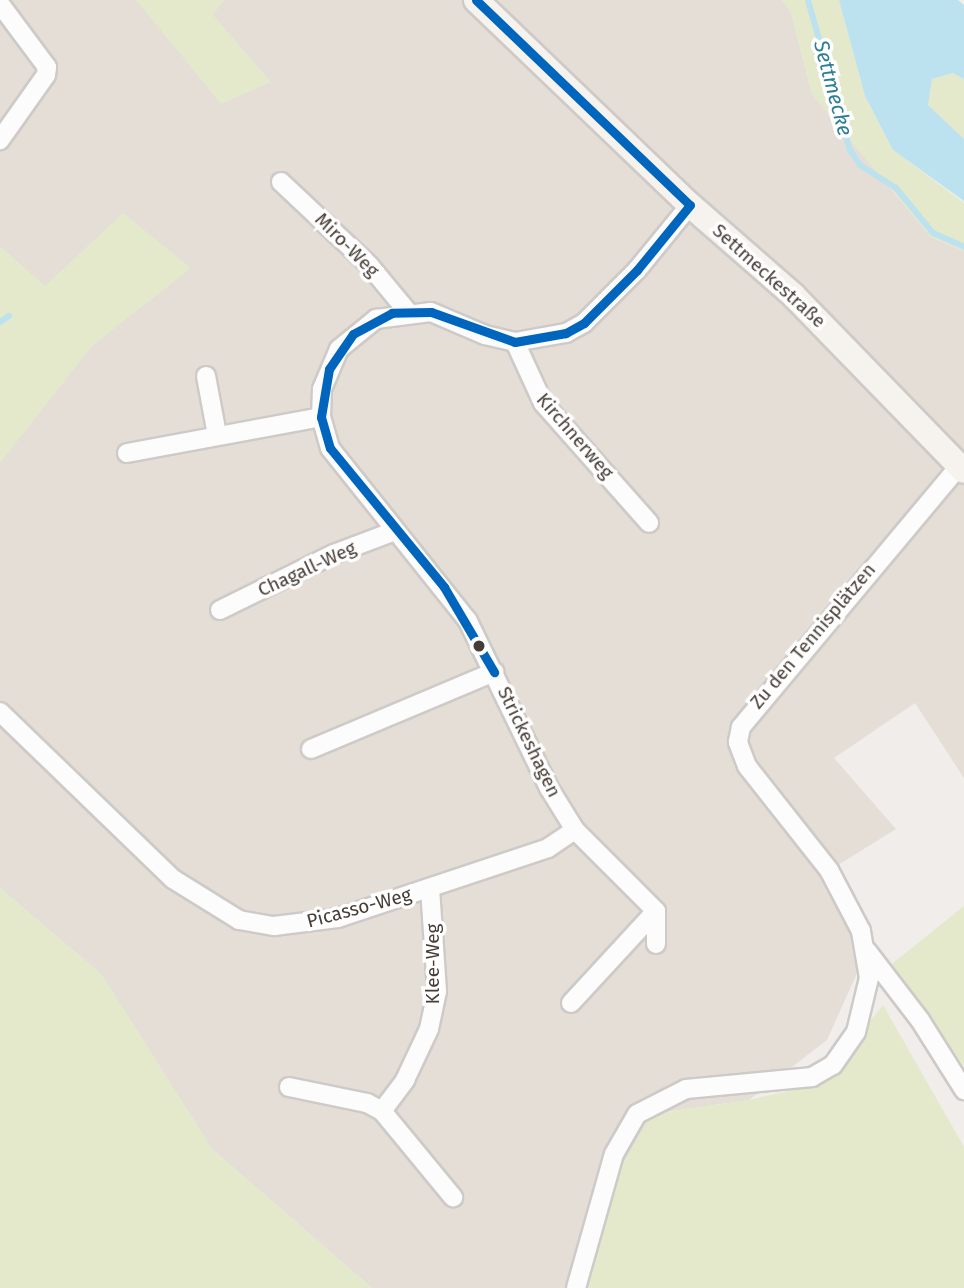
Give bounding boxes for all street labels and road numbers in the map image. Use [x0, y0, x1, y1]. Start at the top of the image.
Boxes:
street label: Miro-Weg [310, 208, 384, 282]
street label: Settmeckestraße [708, 219, 830, 333]
street label: Kirchnerweg [532, 388, 618, 484]
street label: Chagall-Weg [254, 536, 360, 602]
street label: Zu den Tennisplätzen [746, 559, 880, 713]
street label: Strickeshagen [492, 683, 566, 801]
street label: Picasso-Weg [304, 883, 414, 933]
street label: Klee-Weg [422, 924, 444, 1004]

